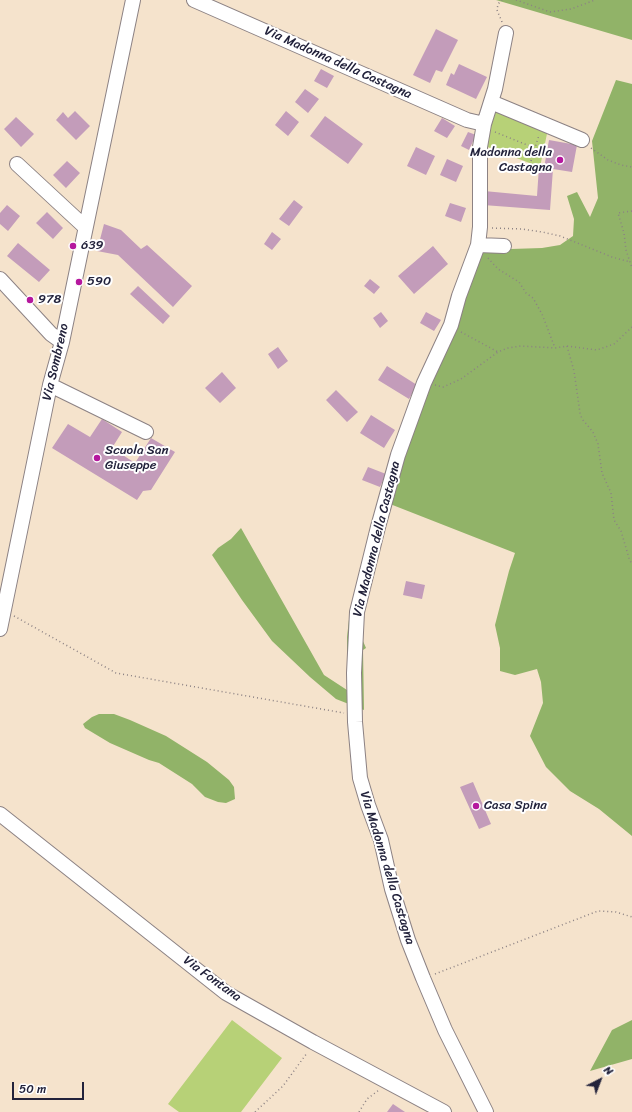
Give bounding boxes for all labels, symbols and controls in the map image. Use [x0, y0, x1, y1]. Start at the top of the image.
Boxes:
street label: Via Madonna della Castagna [262, 23, 414, 103]
place label: Madonna della Castagna [470, 145, 552, 176]
marker: Madonna della Castagna [555, 155, 565, 165]
place label: 639 [81, 238, 104, 254]
marker: 639 [68, 241, 78, 251]
place label: 590 [87, 274, 111, 290]
marker: 590 [74, 277, 84, 287]
place label: 978 [38, 292, 61, 308]
marker: 978 [25, 295, 35, 305]
street label: Via Sombreno [40, 322, 72, 402]
place label: Scuola San Giuseppe [105, 443, 169, 474]
marker: Scuola San Giuseppe [92, 453, 102, 463]
street label: Via Madonna della Castagna [350, 460, 404, 618]
street label: Via Madonna della Castagna [356, 789, 418, 947]
place label: Casa Spina [484, 798, 547, 814]
marker: Casa Spina [471, 801, 481, 811]
street label: Via Fontana [180, 953, 244, 1005]
north arrow [580, 1060, 620, 1100]
text: N [599, 1061, 618, 1080]
scale bar [14, 1074, 86, 1100]
text: 50 m [19, 1078, 46, 1100]

